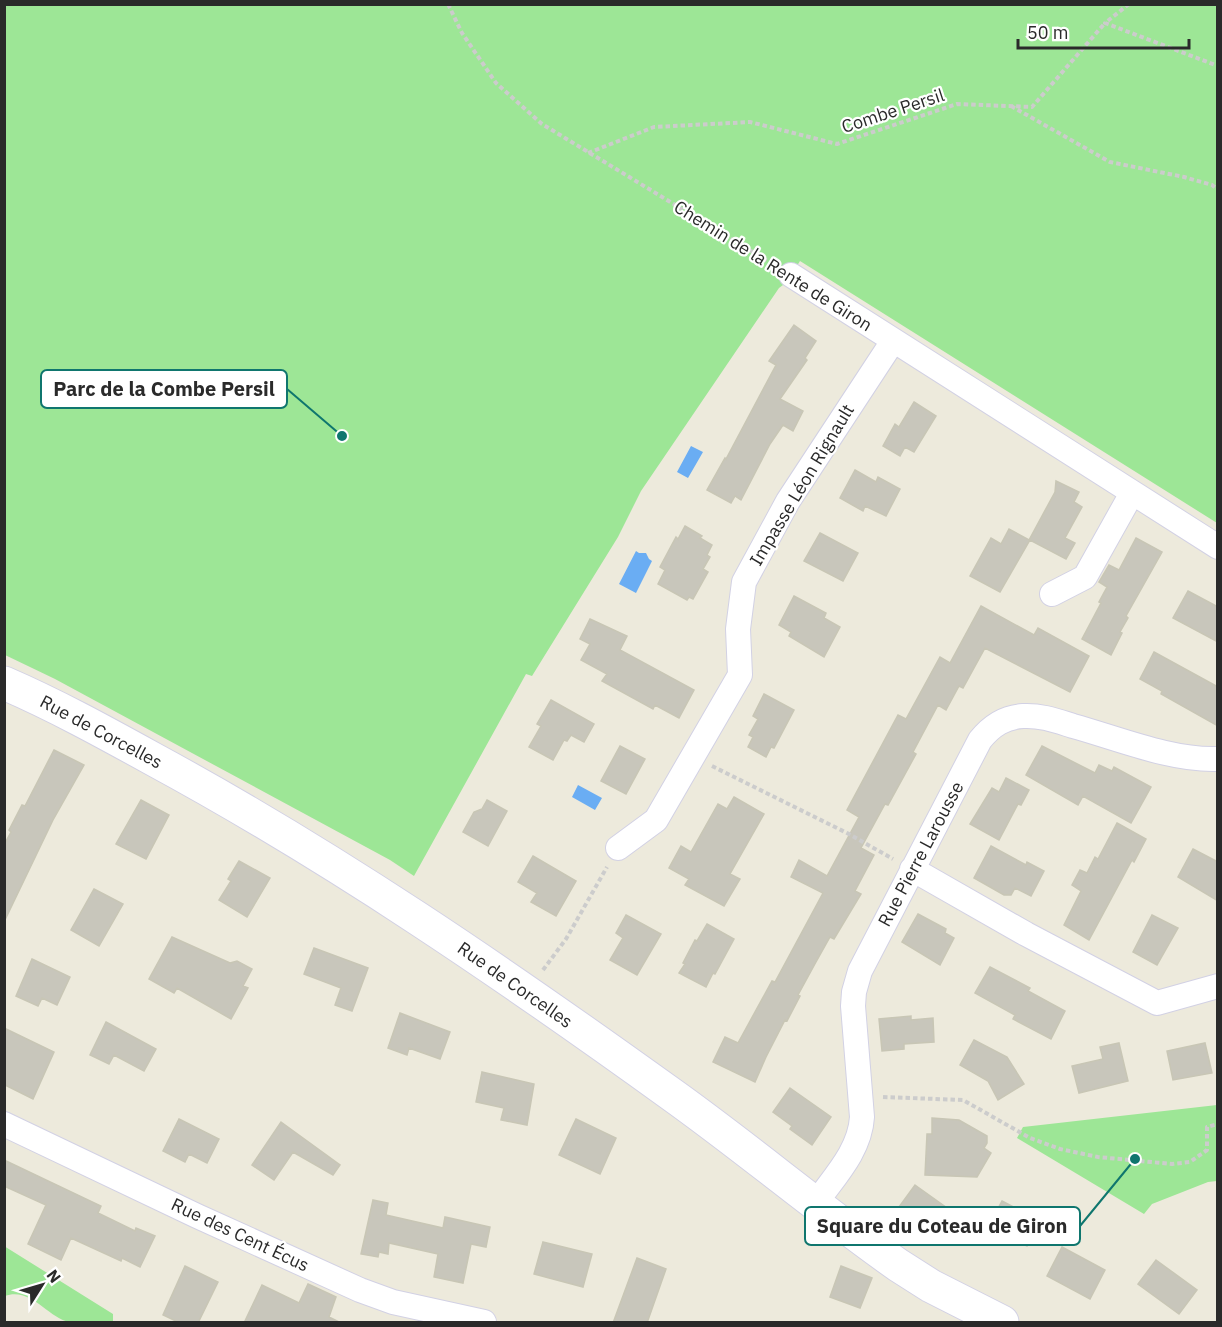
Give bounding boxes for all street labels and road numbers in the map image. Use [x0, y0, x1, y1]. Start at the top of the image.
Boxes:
street label: Combe Persil [839, 83, 947, 138]
street label: Chemin de la Rente de Giron [670, 195, 877, 336]
street label: Impasse Léon Rignault [744, 400, 859, 570]
street label: Rue de Corcelles [36, 690, 166, 773]
street label: Rue Pierre Larousse [873, 777, 969, 930]
street label: Rue de Corcelles [453, 936, 577, 1033]
street label: Rue des Cent Écus [168, 1193, 313, 1277]

